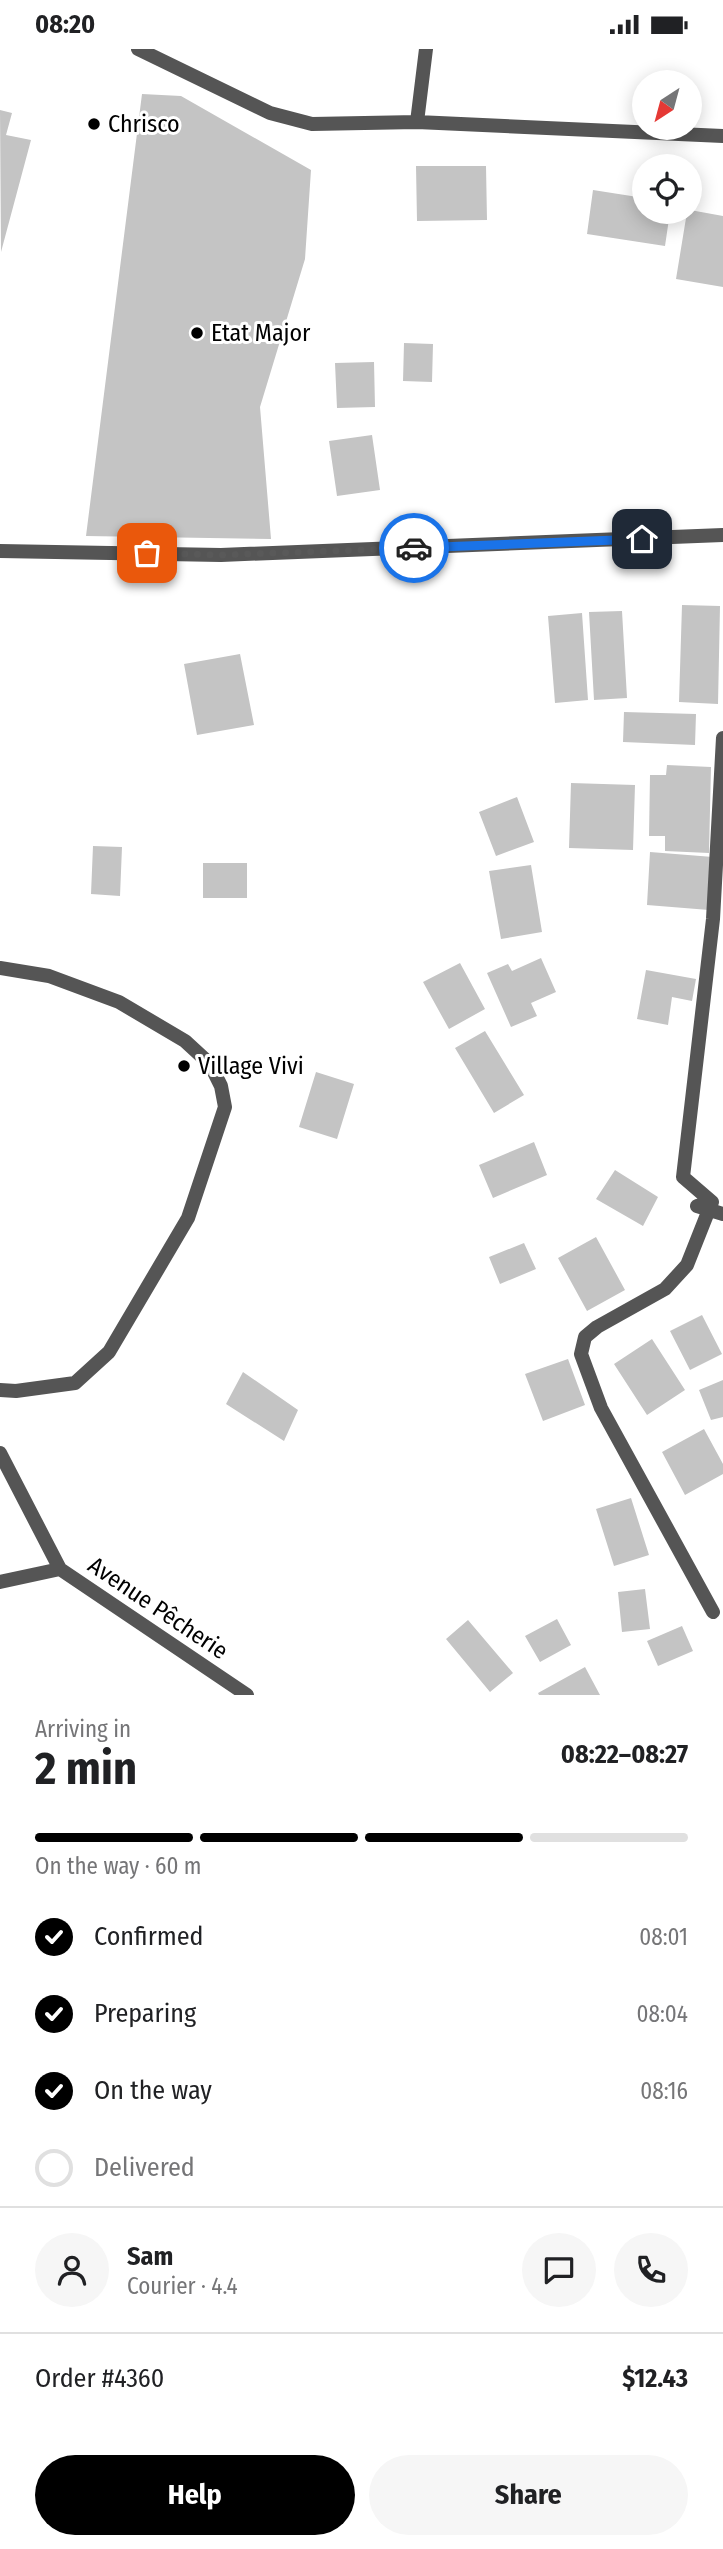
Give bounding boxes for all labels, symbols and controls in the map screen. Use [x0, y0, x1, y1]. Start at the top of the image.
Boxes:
text: 08:20 [35, 9, 95, 40]
north arrow [632, 70, 702, 140]
map controls [632, 70, 702, 224]
place label: Chrisco [108, 110, 180, 138]
marker: Chrisco [86, 116, 102, 132]
button: locate [632, 154, 702, 224]
place label: Etat Major [211, 319, 311, 347]
marker: Etat Major [189, 325, 205, 341]
pin [612, 509, 672, 569]
courier [379, 513, 449, 583]
icon: home [623, 520, 661, 558]
pin [117, 523, 177, 583]
icon: car [395, 529, 433, 567]
icon: bag [128, 534, 166, 572]
place label: Village Vivi [198, 1052, 304, 1080]
marker: Village Vivi [176, 1058, 192, 1074]
street label: Avenue Pêcherie [83, 1551, 233, 1665]
text: Arriving in [35, 1715, 131, 1743]
text: 08:22–08:27 [561, 1739, 688, 1770]
text: 2 min [35, 1741, 137, 1796]
text: On the way · 60 m [35, 1852, 202, 1880]
icon: check [35, 1918, 73, 1956]
text: Confirmed [94, 1921, 204, 1952]
text: 08:01 [639, 1923, 688, 1951]
icon: check [35, 1995, 73, 2033]
text: Preparing [94, 1998, 196, 2029]
text: 08:04 [637, 2000, 688, 2028]
icon: check [35, 2072, 73, 2110]
text: On the way [94, 2075, 212, 2106]
text: 08:16 [640, 2077, 688, 2105]
text: Delivered [94, 2152, 195, 2183]
button: person [35, 2233, 109, 2307]
button: chat [522, 2233, 596, 2307]
button: phone [614, 2233, 688, 2307]
text: Sam [127, 2241, 173, 2272]
text: Courier · 4.4 [127, 2272, 238, 2300]
text: Order #4360 [35, 2363, 164, 2394]
text: $12.43 [622, 2363, 688, 2394]
button: Help [35, 2455, 355, 2535]
button: Share [369, 2455, 688, 2535]

